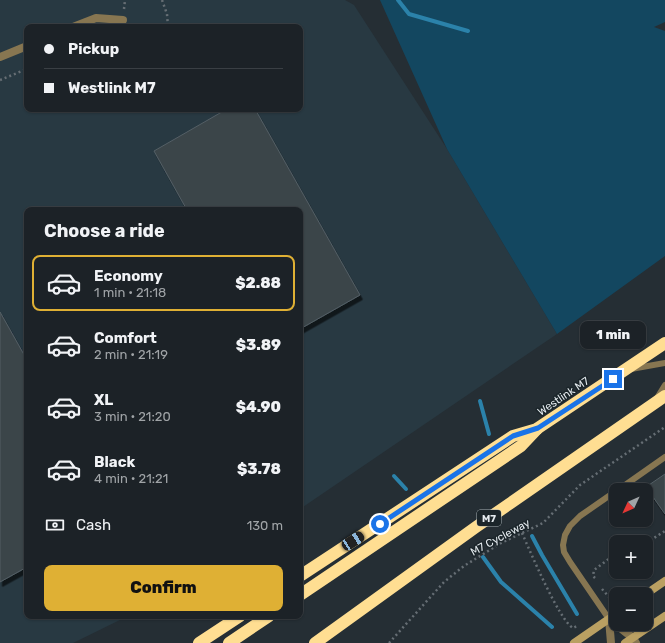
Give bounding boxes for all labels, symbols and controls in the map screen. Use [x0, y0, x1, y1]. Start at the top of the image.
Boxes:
text: Pickup [68, 40, 119, 58]
text: Westlink M7 [68, 79, 156, 97]
text: Choose a ride [44, 220, 165, 242]
icon: car [46, 265, 82, 301]
text: Economy [94, 267, 163, 285]
text: $2.88 [235, 274, 281, 292]
text: 1 min · 21:18 [94, 285, 166, 300]
callout: 1 min [580, 321, 646, 349]
icon: car [46, 327, 82, 363]
text: 1 min [596, 327, 630, 342]
text: Comfort [94, 329, 157, 347]
text: $3.89 [236, 336, 281, 354]
text: 2 min · 21:19 [94, 347, 168, 362]
route end [604, 370, 622, 388]
street label: Westlink M7 [535, 374, 592, 418]
icon: car [46, 389, 82, 425]
text: XL [94, 391, 113, 409]
text: $4.90 [236, 398, 281, 416]
text: 3 min · 21:20 [94, 409, 171, 424]
icon: car [46, 451, 82, 487]
text: Black [94, 453, 135, 471]
text: $3.78 [237, 460, 281, 478]
text: 4 min · 21:21 [94, 471, 168, 486]
north arrow [609, 483, 653, 527]
map controls [609, 483, 653, 631]
road number: M7 [477, 510, 501, 526]
icon: cash [44, 514, 66, 536]
route start [371, 515, 389, 533]
text: Cash [76, 516, 111, 534]
street label: M7 Cycleway [468, 516, 532, 559]
text: 130 m [247, 518, 283, 533]
car [340, 529, 366, 553]
button: + [609, 535, 653, 579]
button: Confirm [44, 565, 283, 611]
button: − [609, 587, 653, 631]

